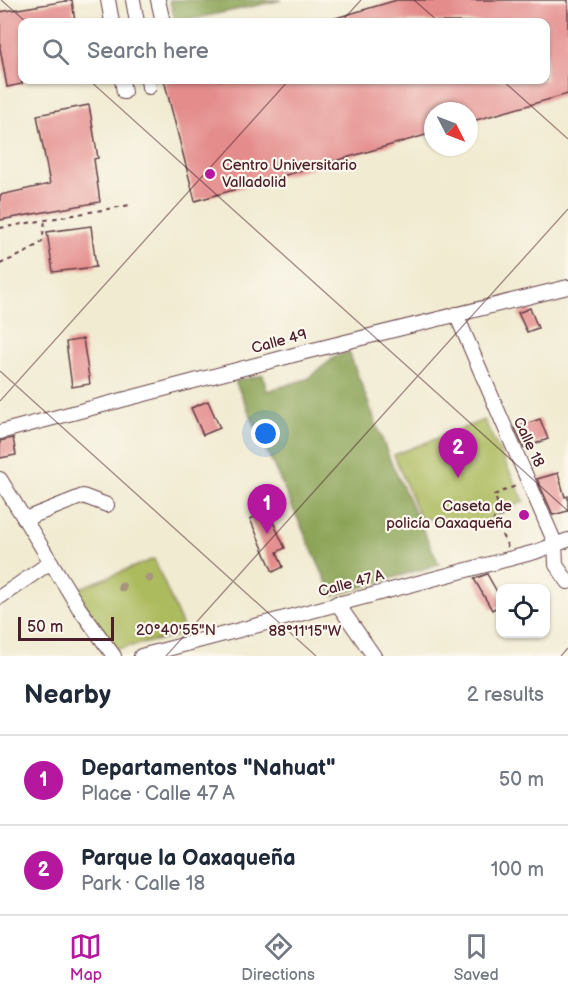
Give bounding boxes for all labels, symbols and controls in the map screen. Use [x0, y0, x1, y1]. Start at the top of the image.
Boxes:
search box [18, 18, 550, 84]
icon: search [39, 35, 72, 68]
text: Search here [87, 38, 209, 65]
north arrow [424, 102, 478, 156]
place label: Centro Universitario Valladolid [222, 156, 357, 192]
marker: Centro Universitario Valladolid [203, 167, 217, 181]
street label: Calle 49 [249, 325, 309, 358]
street label: Calle 18 [509, 414, 549, 471]
your location [251, 419, 280, 448]
pin: 2 [438, 428, 478, 478]
pin: 1 [248, 484, 286, 534]
place label: Caseta de policía Oaxaqueña [386, 497, 512, 533]
marker: Caseta de policía Oaxaqueña [517, 508, 531, 522]
street label: Calle 47 A [316, 565, 387, 601]
map controls [496, 584, 550, 638]
button: locate [496, 584, 550, 638]
scale bar [18, 614, 114, 642]
text: 50 m [27, 618, 63, 637]
text: 20°40'55"N [136, 621, 216, 640]
text: 88°11'15"W [268, 622, 342, 641]
text: Nearby [24, 680, 111, 711]
text: 2 results [467, 683, 544, 707]
text: Departamentos "Nahuat" [81, 755, 336, 782]
text: 1 [39, 768, 48, 792]
text: 50 m [499, 768, 544, 792]
text: Place · Calle 47 A [81, 782, 235, 806]
text: Parque la Oaxaqueña [81, 845, 296, 872]
text: 2 [38, 858, 49, 882]
text: 100 m [491, 858, 544, 882]
text: Park · Calle 18 [81, 872, 205, 896]
tab: Map [69, 930, 102, 985]
tab: Directions [241, 930, 315, 985]
tab: Saved [454, 930, 499, 985]

